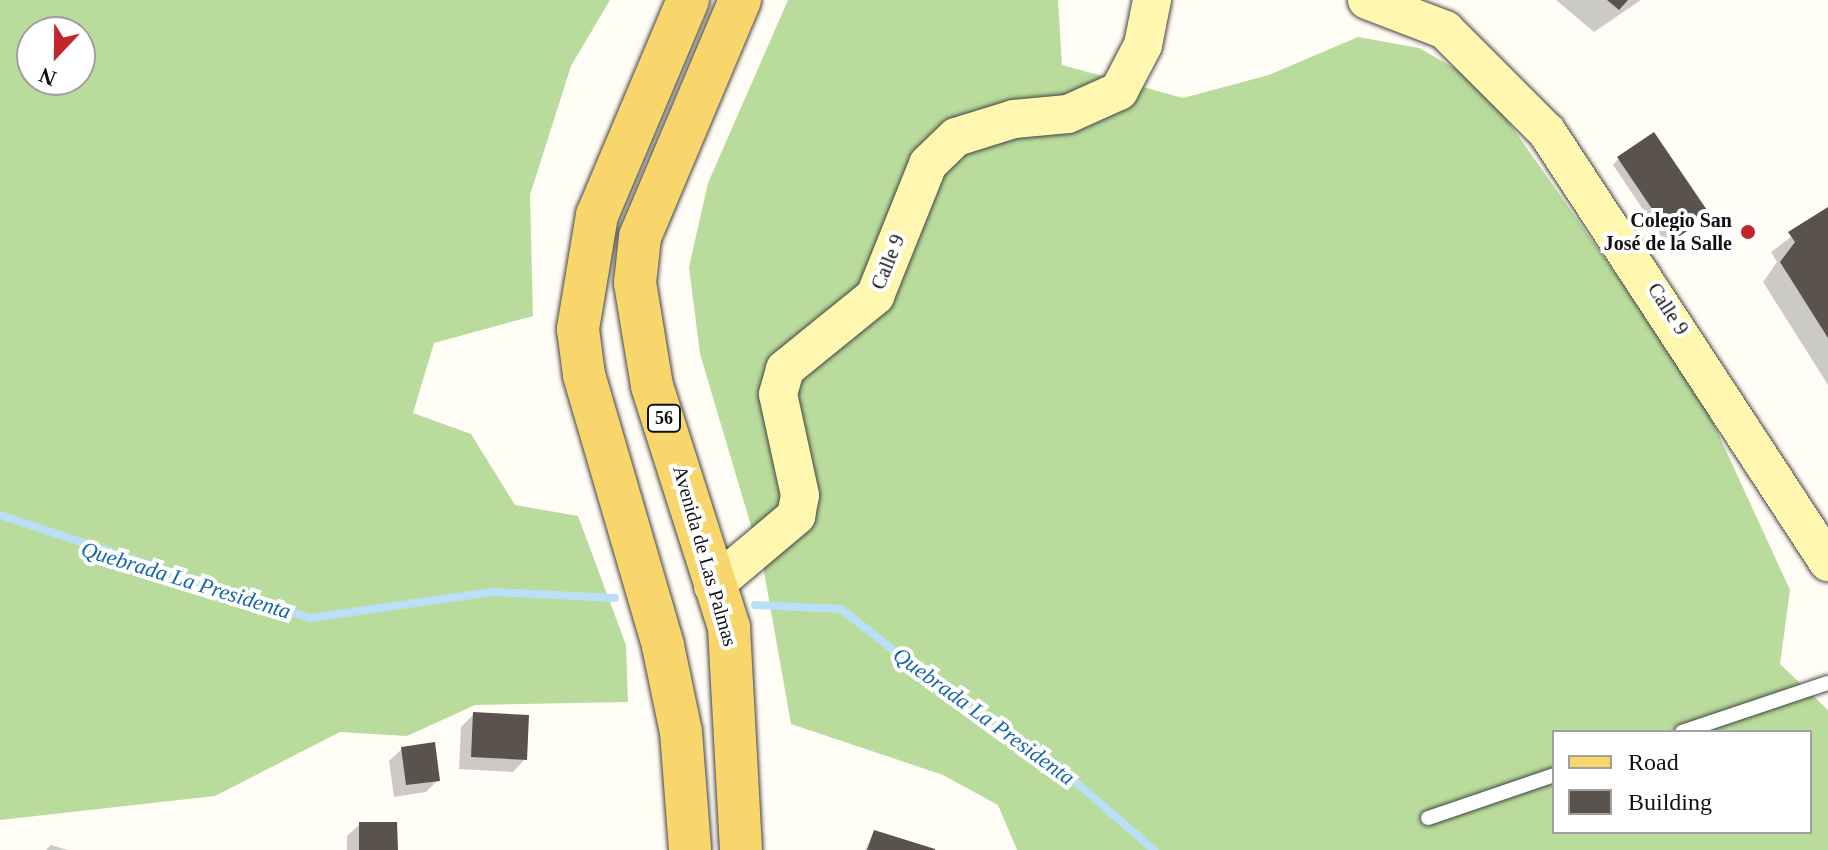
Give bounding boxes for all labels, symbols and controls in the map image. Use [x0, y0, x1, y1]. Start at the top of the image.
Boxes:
north arrow [16, 16, 96, 96]
text: N [36, 62, 60, 91]
place label: Colegio San José de la Salle [1604, 208, 1732, 255]
marker: Colegio San José de la Salle [1739, 223, 1757, 241]
street label: Calle 9 [866, 231, 910, 293]
street label: Calle 9 [1642, 278, 1694, 340]
road number: 56 [646, 404, 682, 432]
street label: Avenida de Las Palmas [668, 463, 742, 649]
water label: Quebrada La Presidenta [78, 536, 294, 624]
water label: Quebrada La Presidenta [888, 641, 1080, 791]
legend [1552, 730, 1812, 834]
text: Road [1628, 749, 1679, 775]
text: Building [1628, 789, 1712, 815]

